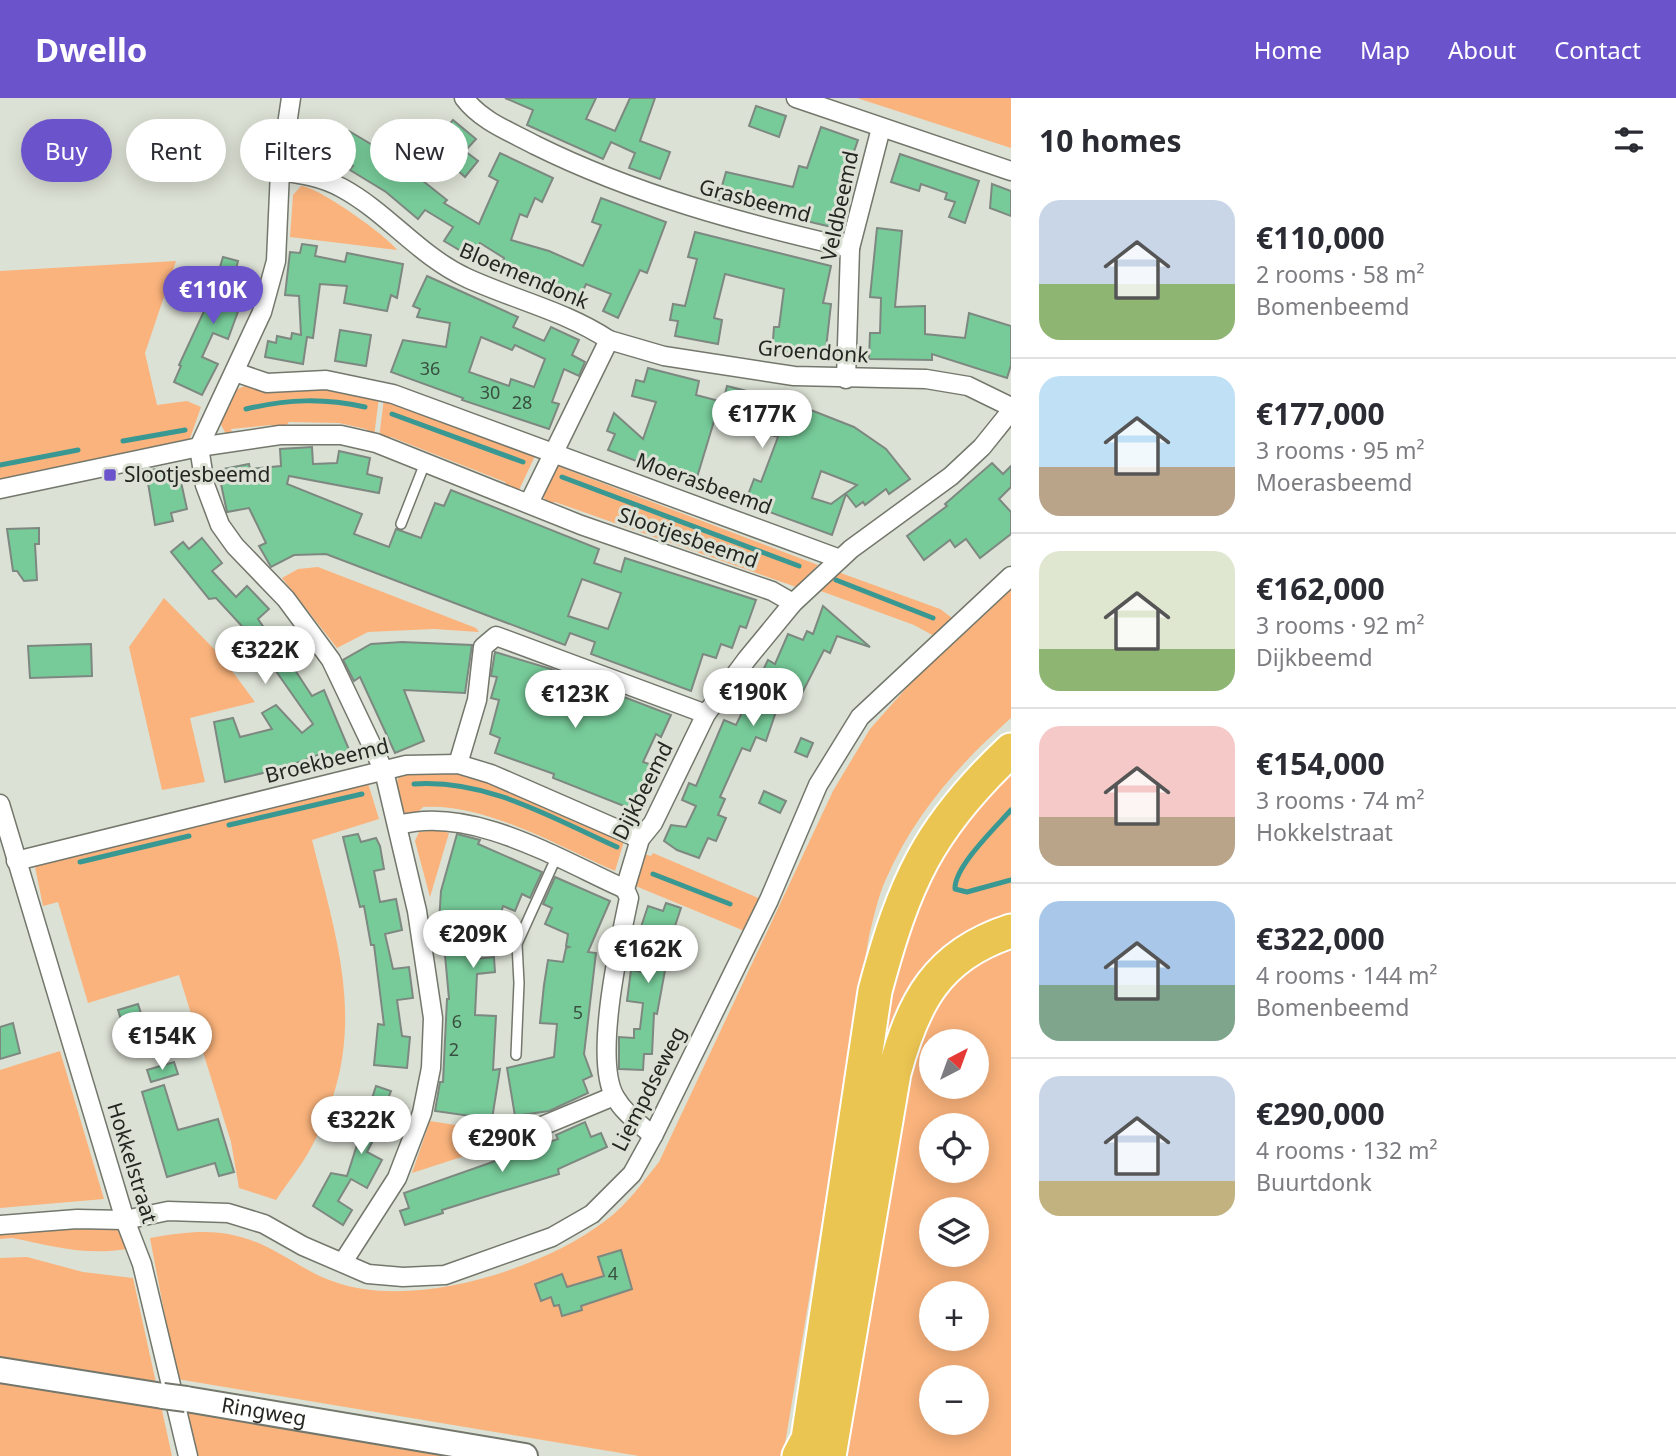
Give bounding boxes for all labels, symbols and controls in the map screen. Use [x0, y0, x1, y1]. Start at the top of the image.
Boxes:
text: Dwello [35, 27, 147, 72]
text: Home [1254, 33, 1322, 66]
text: Map [1360, 33, 1410, 66]
text: About [1448, 33, 1516, 66]
text: Contact [1554, 33, 1641, 66]
chip: Buy [21, 119, 112, 182]
chip: Rent [126, 119, 226, 182]
chip: Filters [240, 119, 356, 182]
chip: New [370, 119, 468, 182]
text: 10 homes [1039, 120, 1182, 161]
icon: filters [1610, 121, 1648, 159]
street label: Veldbeemd [814, 148, 864, 263]
street label: Grasbeemd [696, 172, 814, 228]
text: €110,000 [1256, 217, 1385, 258]
icon: home [1095, 228, 1179, 312]
street label: Bloemendonk [455, 235, 594, 315]
text: 2 rooms · 58 m² [1256, 258, 1425, 290]
pin: €110K [164, 266, 262, 326]
text: €110K [179, 273, 247, 305]
text: Bomenbeemd [1256, 290, 1409, 322]
street label: Groendonk [757, 333, 870, 369]
house number: 36 [420, 356, 440, 380]
house number: 30 [480, 380, 500, 404]
house number: 28 [512, 390, 532, 414]
pin: €177K [713, 390, 811, 450]
text: €177,000 [1256, 393, 1385, 434]
text: €177K [728, 397, 796, 429]
icon: home [1095, 404, 1179, 488]
text: 3 rooms · 95 m² [1256, 434, 1425, 466]
street label: Moerasbeemd [632, 445, 776, 521]
place label: Slootjesbeemd [124, 460, 270, 488]
text: Moerasbeemd [1256, 466, 1412, 498]
marker: Slootjesbeemd [102, 467, 118, 483]
street label: Slootjesbeemd [615, 500, 762, 574]
text: €162,000 [1256, 568, 1385, 609]
icon: home [1095, 579, 1179, 663]
text: 3 rooms · 92 m² [1256, 609, 1425, 641]
pin: €322K [216, 626, 314, 686]
text: €322K [231, 633, 299, 665]
text: Dijkbeemd [1256, 641, 1373, 673]
pin: €190K [704, 668, 802, 728]
pin: €123K [526, 670, 624, 730]
text: €190K [719, 675, 787, 707]
text: €123K [541, 677, 609, 709]
street label: Broekbeemd [262, 731, 392, 789]
street label: Dijkbeemd [605, 737, 679, 844]
text: €154,000 [1256, 743, 1385, 784]
icon: home [1095, 754, 1179, 838]
text: 3 rooms · 74 m² [1256, 784, 1425, 816]
text: Hokkelstraat [1256, 816, 1393, 848]
pin: €209K [424, 910, 522, 970]
text: €209K [439, 917, 507, 949]
text: €322,000 [1256, 918, 1385, 959]
pin: €162K [599, 926, 697, 985]
icon: home [1095, 929, 1179, 1013]
text: €162K [614, 932, 682, 964]
text: 4 rooms · 144 m² [1256, 959, 1438, 991]
text: Bomenbeemd [1256, 991, 1409, 1023]
house number: 5 [573, 1000, 583, 1024]
house number: 6 [452, 1009, 462, 1033]
pin: €154K [113, 1012, 211, 1072]
text: €154K [128, 1019, 196, 1051]
street label: Liempdseweg [605, 1021, 692, 1156]
north arrow [919, 1029, 989, 1099]
map controls [919, 1029, 989, 1435]
house number: 2 [449, 1037, 459, 1061]
text: €290,000 [1256, 1093, 1385, 1134]
pin: €322K [312, 1096, 410, 1156]
street label: Hokkelstraat [101, 1099, 165, 1227]
text: €322K [327, 1103, 395, 1135]
icon: home [1095, 1104, 1179, 1188]
button: locate [919, 1113, 989, 1183]
pin: €290K [453, 1114, 551, 1174]
text: €290K [468, 1121, 536, 1153]
text: 4 rooms · 132 m² [1256, 1134, 1438, 1166]
text: Buurtdonk [1256, 1166, 1372, 1198]
button: layers [919, 1197, 989, 1267]
house number: 4 [608, 1261, 618, 1285]
button: + [919, 1281, 989, 1351]
button: − [919, 1365, 989, 1435]
street label: Ringweg [220, 1390, 309, 1432]

